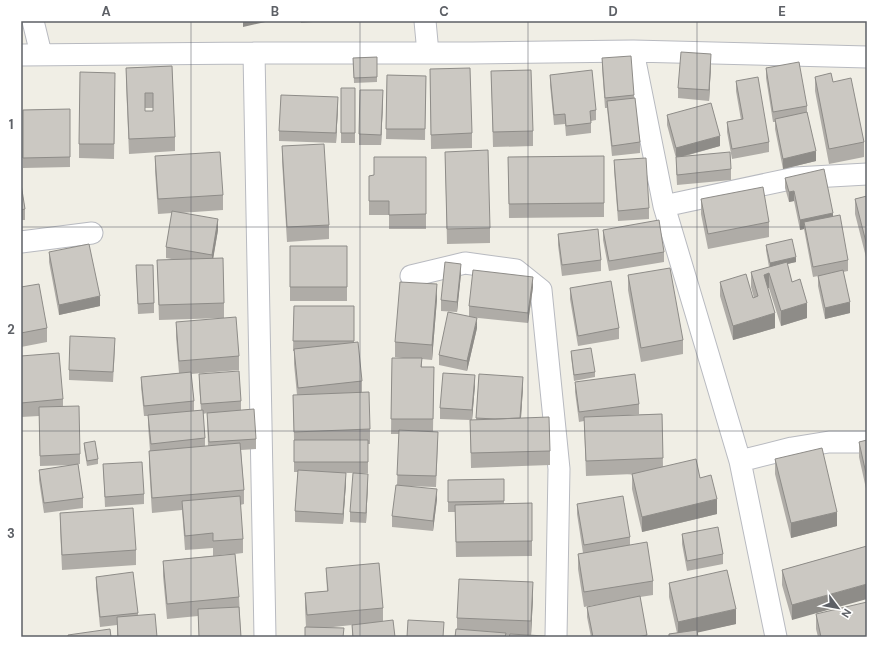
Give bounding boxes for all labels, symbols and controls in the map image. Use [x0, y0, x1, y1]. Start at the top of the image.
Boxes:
text: A [101, 3, 111, 20]
text: B [271, 3, 279, 20]
text: C [439, 3, 449, 20]
text: D [608, 3, 618, 20]
text: E [778, 3, 786, 20]
text: 1 [9, 116, 13, 133]
text: 2 [7, 321, 15, 338]
text: 3 [7, 525, 15, 542]
north arrow [818, 588, 858, 628]
text: N [838, 606, 855, 620]

